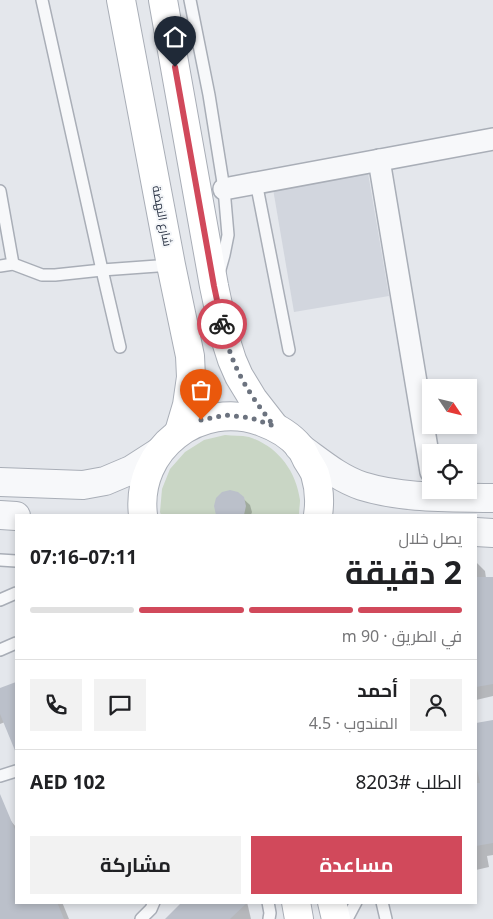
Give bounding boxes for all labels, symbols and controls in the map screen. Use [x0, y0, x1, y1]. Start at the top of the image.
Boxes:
pin [154, 16, 196, 67]
icon: home [161, 23, 189, 51]
street label: شارع النهضة [148, 184, 177, 248]
courier [197, 299, 247, 349]
icon: bike [208, 310, 236, 338]
pin [180, 369, 222, 420]
icon: bag [187, 376, 215, 404]
north arrow [422, 379, 478, 434]
map controls [422, 379, 477, 499]
button: locate [422, 444, 477, 499]
text: يصل خلال [398, 527, 462, 549]
text: 07:11–07:16 [30, 544, 137, 570]
text: 2 دقيقة [345, 550, 462, 593]
text: في الطريق · 90 m [342, 625, 462, 647]
text: أحمد [357, 677, 398, 703]
button: phone [30, 679, 82, 731]
button: chat [94, 679, 146, 731]
button: person [410, 679, 462, 731]
text: المندوب · 4.5 [309, 712, 398, 734]
text: AED 102 [30, 769, 105, 795]
text: الطلب #8203 [355, 769, 462, 795]
button: مشاركة [30, 836, 241, 894]
button: مساعدة [251, 836, 462, 894]

